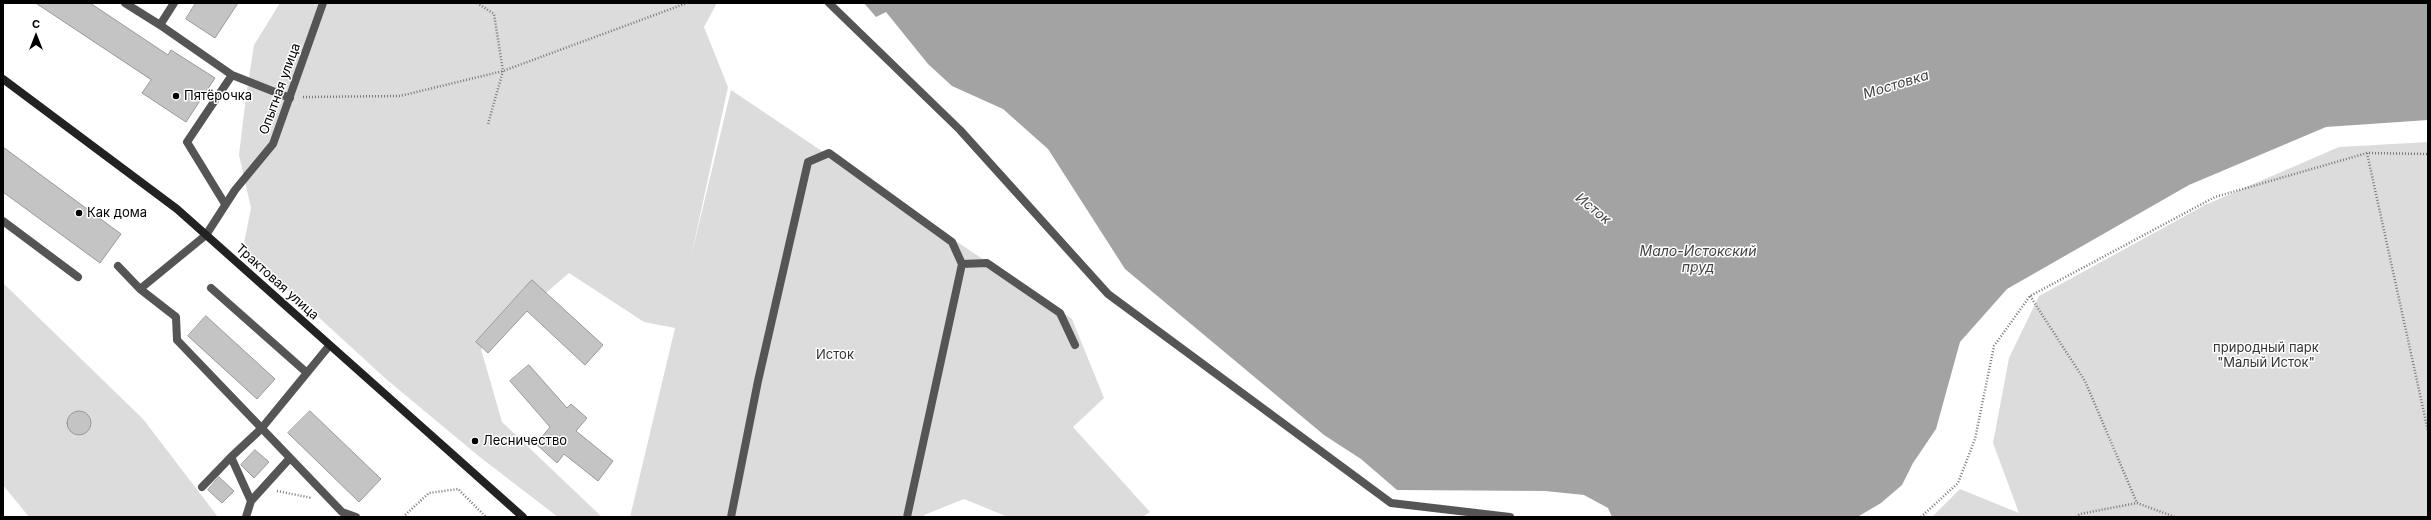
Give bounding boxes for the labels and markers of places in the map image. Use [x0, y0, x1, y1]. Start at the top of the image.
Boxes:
place label: Пятёрочка [184, 88, 252, 104]
marker: Пятёрочка [171, 91, 181, 101]
place label: Как дома [87, 205, 147, 221]
marker: Как дома [74, 208, 84, 218]
place label: Лесничество [483, 433, 567, 449]
marker: Лесничество [470, 436, 480, 446]

